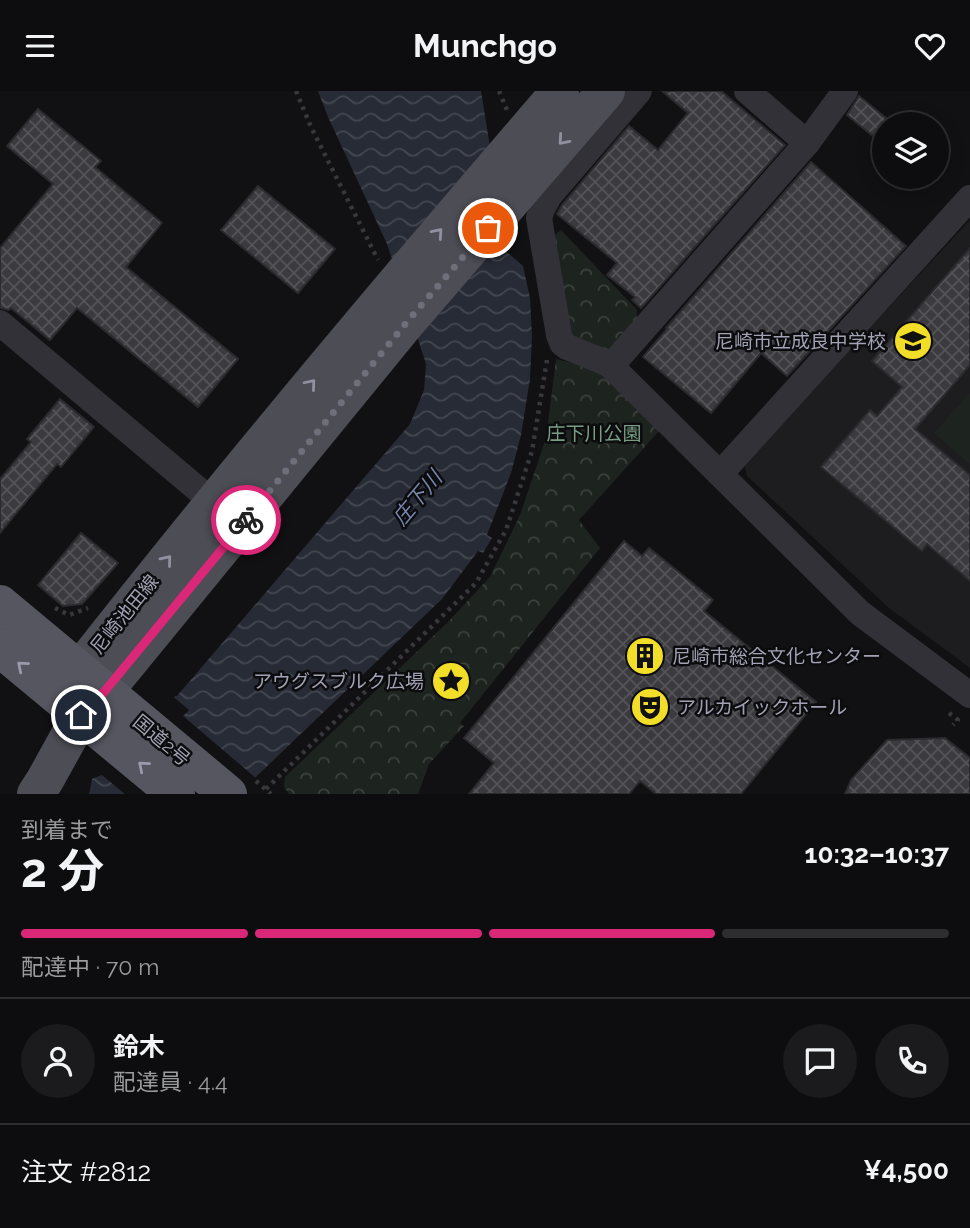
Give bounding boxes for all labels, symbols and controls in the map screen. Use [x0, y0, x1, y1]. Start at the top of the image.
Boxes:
icon: menu [21, 27, 59, 65]
text: Munchgo [413, 27, 557, 64]
icon: heart [911, 27, 949, 65]
map controls [872, 112, 949, 189]
button: layers [872, 112, 949, 189]
one-way arrow [559, 132, 571, 145]
pin [458, 198, 518, 258]
icon: bag [469, 209, 507, 247]
one-way arrow [430, 229, 442, 242]
school or university icon: 尼崎市立成良中学校 [892, 320, 934, 362]
place label: 尼崎市立成良中学校 [715, 330, 886, 352]
one-way arrow [303, 379, 315, 392]
park label: 庄下川公園 [546, 422, 642, 444]
water label: 庄下川 [387, 464, 448, 530]
courier [211, 485, 281, 555]
icon: bike [227, 501, 265, 539]
one-way arrow [159, 555, 172, 567]
street label: 尼崎池田線 [86, 570, 162, 658]
building icon: 尼崎市総合文化センター [624, 635, 666, 677]
place label: 尼崎市総合文化センター [672, 645, 881, 667]
place icon: アウグスブルク広場 [430, 660, 472, 702]
one-way arrow [17, 662, 30, 674]
place label: アウグスブルク広場 [253, 670, 424, 692]
pin [51, 685, 111, 745]
theatre icon: アルカイックホール [629, 686, 671, 728]
icon: home [62, 696, 100, 734]
place label: アルカイックホール [677, 696, 847, 718]
street label: 国道2号 [129, 710, 195, 770]
one-way arrow [138, 762, 151, 774]
text: 到着まで [21, 816, 113, 843]
text: 10:32–10:37 [805, 839, 949, 869]
text: 2 分 [21, 844, 104, 898]
text: 配達中 · 70 m [21, 953, 159, 980]
button: person [21, 1024, 95, 1098]
button: chat [783, 1024, 857, 1098]
button: phone [875, 1024, 949, 1098]
text: 鈴木 [113, 1032, 165, 1062]
text: 配達員 · 4.4 [113, 1068, 228, 1095]
text: ¥4,500 [863, 1155, 949, 1185]
text: 注文 #2812 [21, 1157, 151, 1187]

